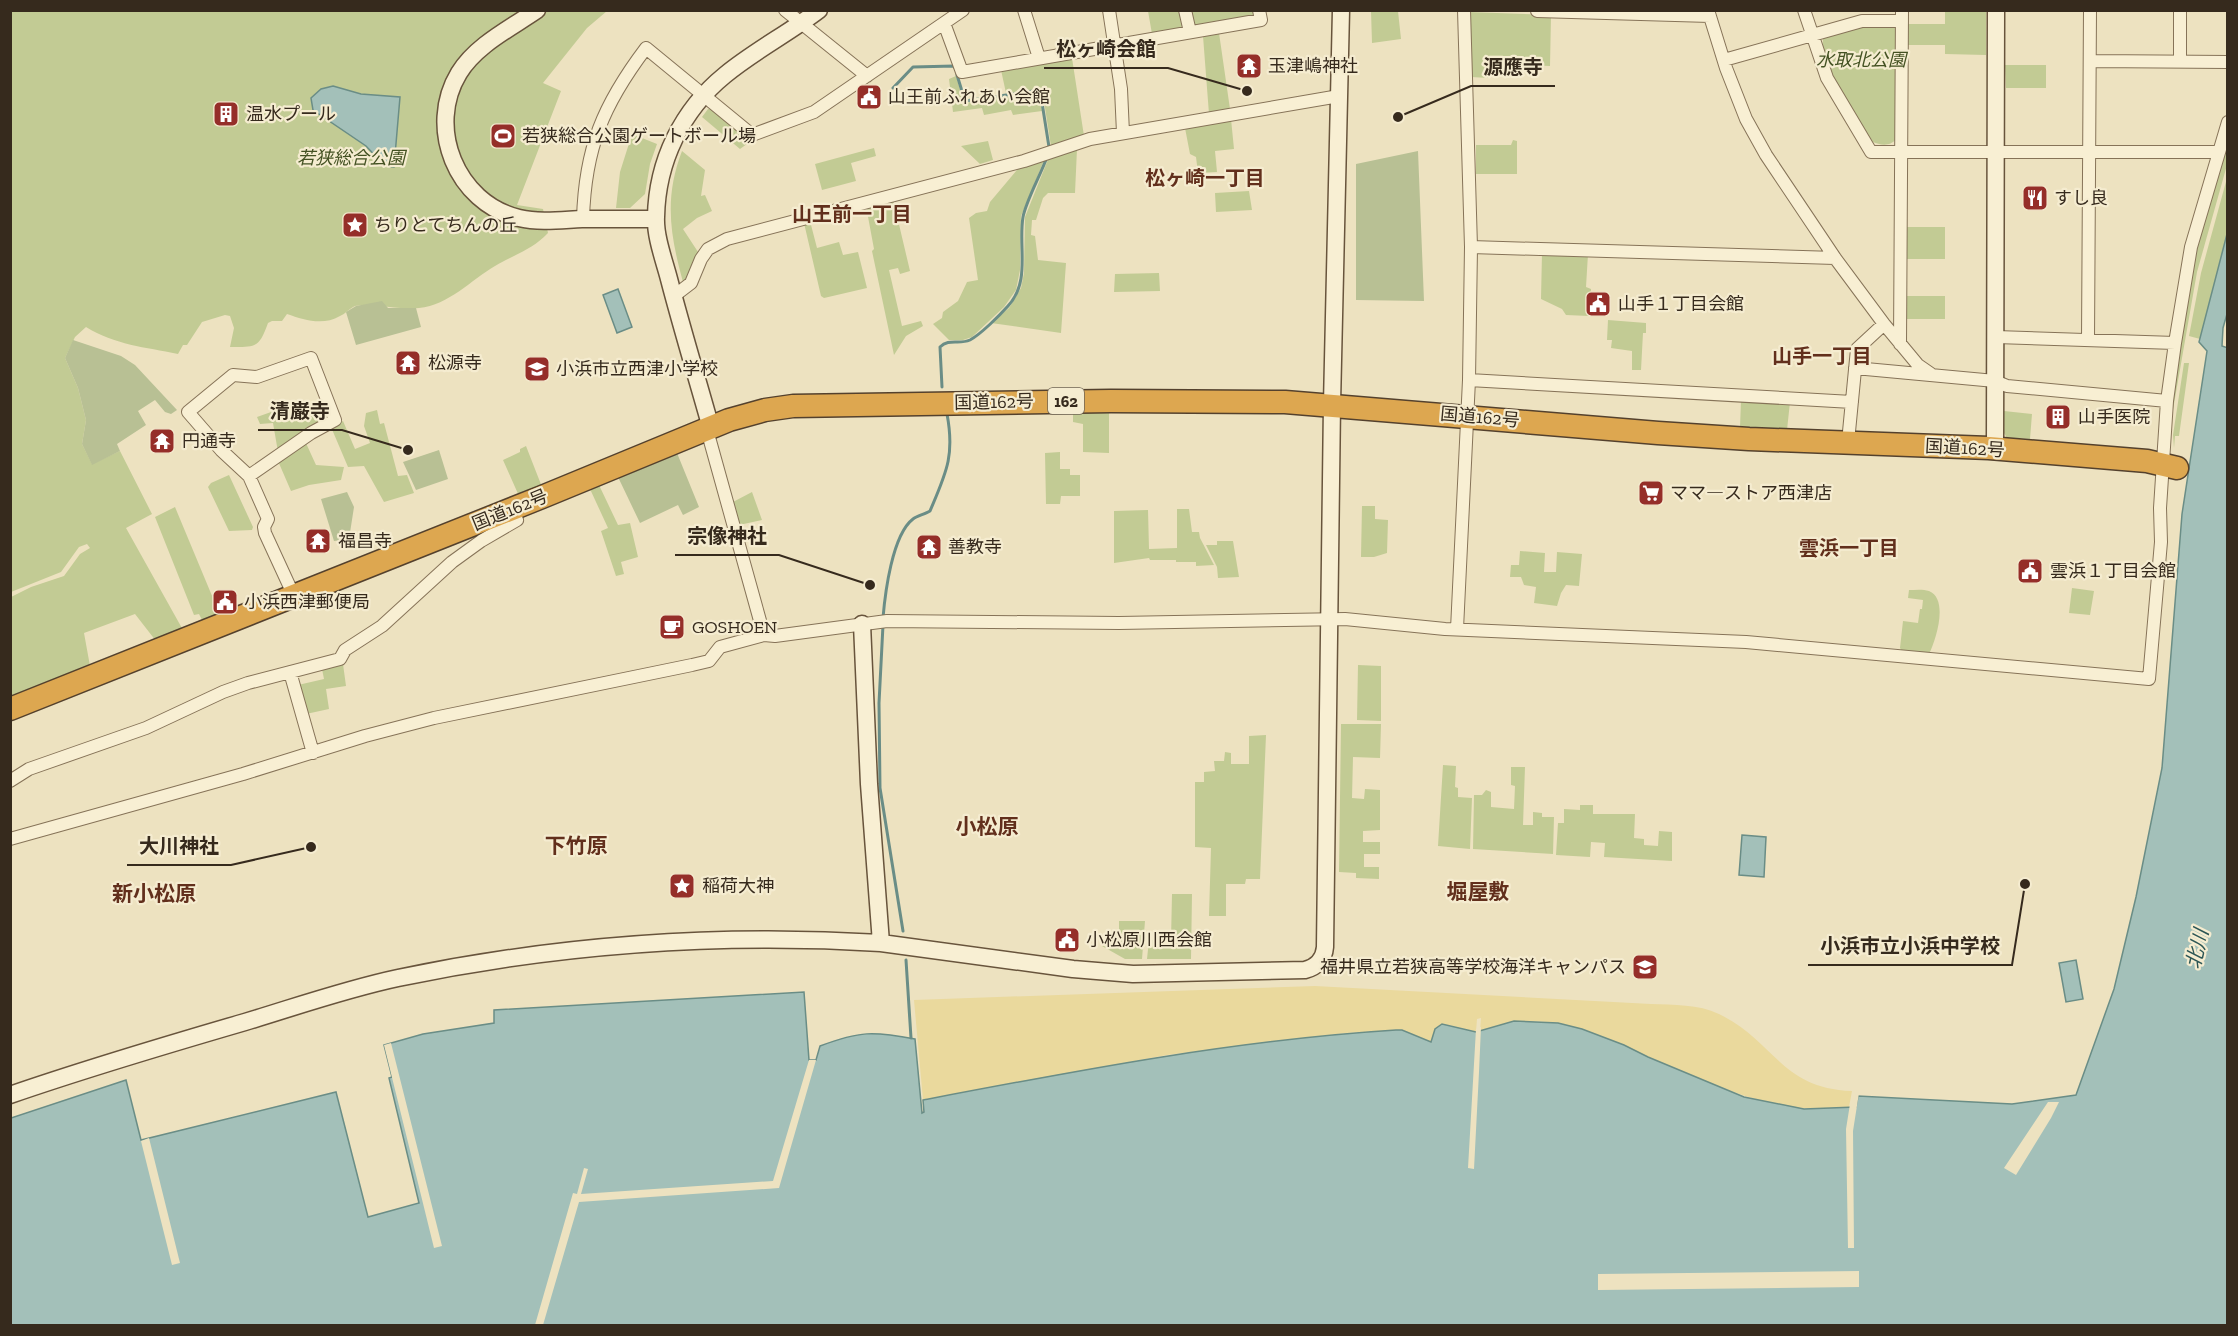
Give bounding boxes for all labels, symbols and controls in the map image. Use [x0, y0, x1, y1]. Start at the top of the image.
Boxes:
callout: 松ヶ崎会館 [1044, 30, 1168, 68]
text: 松ヶ崎会館 [1056, 37, 1156, 61]
callout: 源應寺 [1471, 48, 1555, 86]
park label: 水取北公園 [1816, 49, 1909, 71]
temple icon: 玉津嶋神社 [1234, 51, 1264, 81]
place label: 玉津嶋神社 [1268, 55, 1358, 77]
text: 源應寺 [1483, 55, 1543, 79]
public building icon: 山王前ふれあい会館 [854, 82, 884, 112]
place label: 山王前ふれあい会館 [888, 86, 1050, 108]
building icon: 温水プール [211, 99, 241, 129]
place label: 温水プール [246, 103, 336, 125]
sports icon: 若狭総合公園ゲートボール場 [488, 121, 518, 151]
place label: 若狭総合公園ゲートボール場 [522, 125, 756, 147]
park label: 若狭総合公園 [297, 147, 408, 169]
district label: 松ヶ崎一丁目 [1145, 166, 1265, 190]
restaurant icon: すし良 [2020, 183, 2050, 213]
place label: すし良 [2054, 187, 2108, 209]
district label: 山王前一丁目 [792, 202, 912, 226]
place icon: ちりとてちんの丘 [340, 210, 370, 240]
place label: ちりとてちんの丘 [374, 214, 517, 236]
public building icon: 山手１丁目会館 [1583, 289, 1613, 319]
place label: 山手１丁目会館 [1618, 293, 1744, 315]
district label: 山手一丁目 [1772, 344, 1872, 368]
temple icon: 松源寺 [393, 348, 423, 378]
place label: 松源寺 [428, 352, 482, 374]
school or university icon: 小浜市立西津小学校 [522, 354, 552, 384]
place label: 小浜市立西津小学校 [556, 358, 718, 380]
road number: 162 [1048, 388, 1084, 414]
street label: 国道162号 [954, 390, 1034, 414]
callout: 清巌寺 [258, 392, 342, 430]
text: 清巌寺 [270, 399, 330, 423]
building icon: 山手医院 [2043, 402, 2073, 432]
street label: 国道162号 [1439, 403, 1521, 431]
place label: 山手医院 [2078, 406, 2150, 428]
temple icon: 円通寺 [147, 426, 177, 456]
place label: 円通寺 [182, 430, 236, 452]
street label: 国道162号 [1925, 435, 2005, 461]
supermarket icon: ママ―ストア西津店 [1636, 478, 1666, 508]
place label: ママ―ストア西津店 [1670, 482, 1832, 504]
street label: 国道162号 [469, 485, 551, 535]
callout: 宗像神社 [675, 517, 779, 555]
text: 宗像神社 [687, 524, 767, 548]
temple icon: 福昌寺 [303, 526, 333, 556]
place label: 福昌寺 [338, 530, 392, 552]
temple icon: 善教寺 [914, 532, 944, 562]
place label: 善教寺 [948, 536, 1002, 558]
district label: 雲浜一丁目 [1799, 536, 1899, 560]
public building icon: 雲浜１丁目会館 [2015, 556, 2045, 586]
place label: 雲浜１丁目会館 [2050, 560, 2176, 582]
public building icon: 小浜西津郵便局 [210, 587, 240, 617]
place label: 小浜西津郵便局 [244, 591, 370, 613]
cafe icon: GOSHOEN [657, 612, 687, 642]
place label: GOSHOEN [692, 616, 777, 638]
district label: 小松原 [956, 814, 1019, 839]
callout: 大川神社 [127, 827, 231, 865]
district label: 下竹原 [545, 833, 608, 858]
text: 大川神社 [139, 834, 219, 858]
place icon: 稲荷大神 [667, 871, 697, 901]
place label: 稲荷大神 [702, 875, 774, 897]
district label: 堀屋敷 [1447, 879, 1510, 904]
district label: 新小松原 [112, 881, 196, 906]
public building icon: 小松原川西会館 [1052, 925, 1082, 955]
water label: 北川 [2181, 925, 2214, 971]
callout: 小浜市立小浜中学校 [1808, 927, 2012, 965]
place label: 小松原川西会館 [1086, 929, 1212, 951]
text: 小浜市立小浜中学校 [1820, 934, 2000, 958]
school or university icon: 福井県立若狭高等学校海洋キャンパス [1630, 952, 1660, 982]
place label: 福井県立若狭高等学校海洋キャンパス [1320, 956, 1626, 978]

